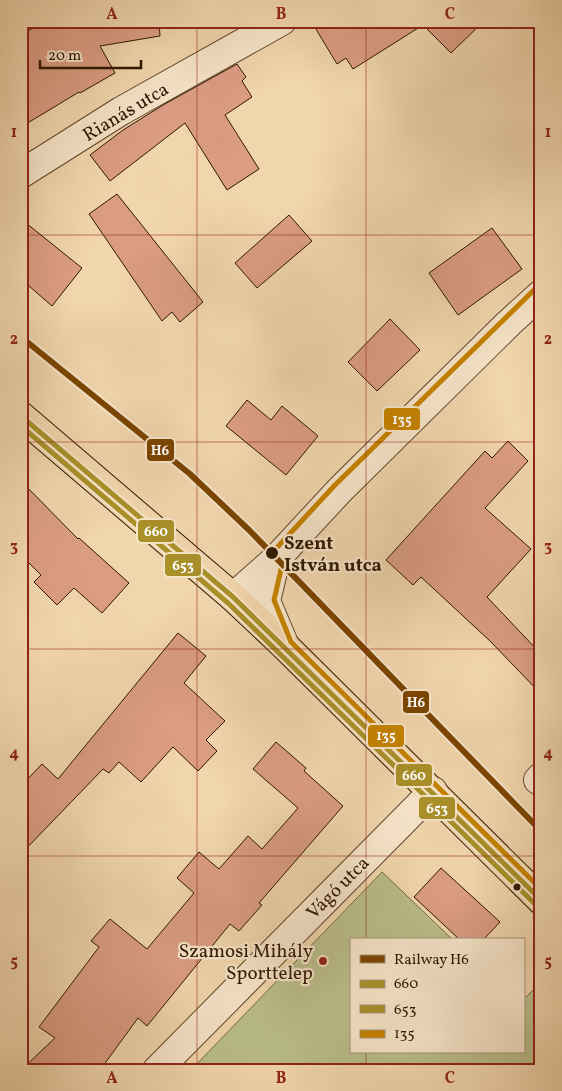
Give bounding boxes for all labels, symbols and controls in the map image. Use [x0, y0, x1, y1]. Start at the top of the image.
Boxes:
text: A [106, 4, 118, 26]
text: B [276, 4, 287, 26]
text: C [445, 4, 455, 26]
scale bar [40, 38, 141, 70]
text: 20 m [48, 46, 81, 67]
street label: Rianás utca [78, 77, 174, 149]
text: 1 [11, 122, 17, 144]
text: 1 [545, 122, 551, 144]
text: 2 [10, 329, 18, 351]
text: 2 [544, 329, 552, 351]
line badge: 135 [383, 407, 421, 431]
text: 135 [392, 411, 412, 430]
line badge: H6 [146, 438, 175, 462]
text: H6 [151, 442, 170, 461]
line badge: 660 [137, 519, 175, 543]
text: 660 [144, 523, 168, 542]
place label: Szent István utca [284, 531, 382, 579]
text: 3 [10, 536, 18, 558]
text: 3 [544, 536, 552, 558]
marker: Szent István utca [264, 545, 280, 561]
line badge: 653 [164, 553, 202, 577]
text: 653 [172, 557, 194, 576]
line badge: H6 [402, 690, 430, 714]
text: H6 [407, 694, 426, 713]
line badge: 135 [367, 724, 405, 748]
text: 135 [376, 727, 396, 746]
text: 4 [9, 743, 19, 765]
text: 4 [543, 743, 553, 765]
line badge: 660 [395, 763, 433, 787]
text: 660 [402, 767, 426, 786]
line badge: 653 [418, 796, 456, 820]
text: 653 [426, 800, 448, 819]
street label: Vágó utca [301, 851, 376, 926]
unlabelled marker [512, 882, 522, 892]
legend [350, 938, 524, 1054]
place label: Szamosi Mihály Sporttelep [179, 939, 313, 987]
text: Railway H6 [394, 950, 469, 971]
text: 5 [10, 951, 18, 973]
text: 5 [544, 951, 552, 973]
marker: Szamosi Mihály Sporttelep [317, 955, 329, 967]
text: 660 [394, 974, 418, 995]
text: 653 [394, 1000, 417, 1021]
text: 135 [394, 1024, 415, 1045]
text: A [106, 1068, 118, 1090]
text: B [276, 1068, 287, 1090]
text: C [445, 1068, 455, 1090]

